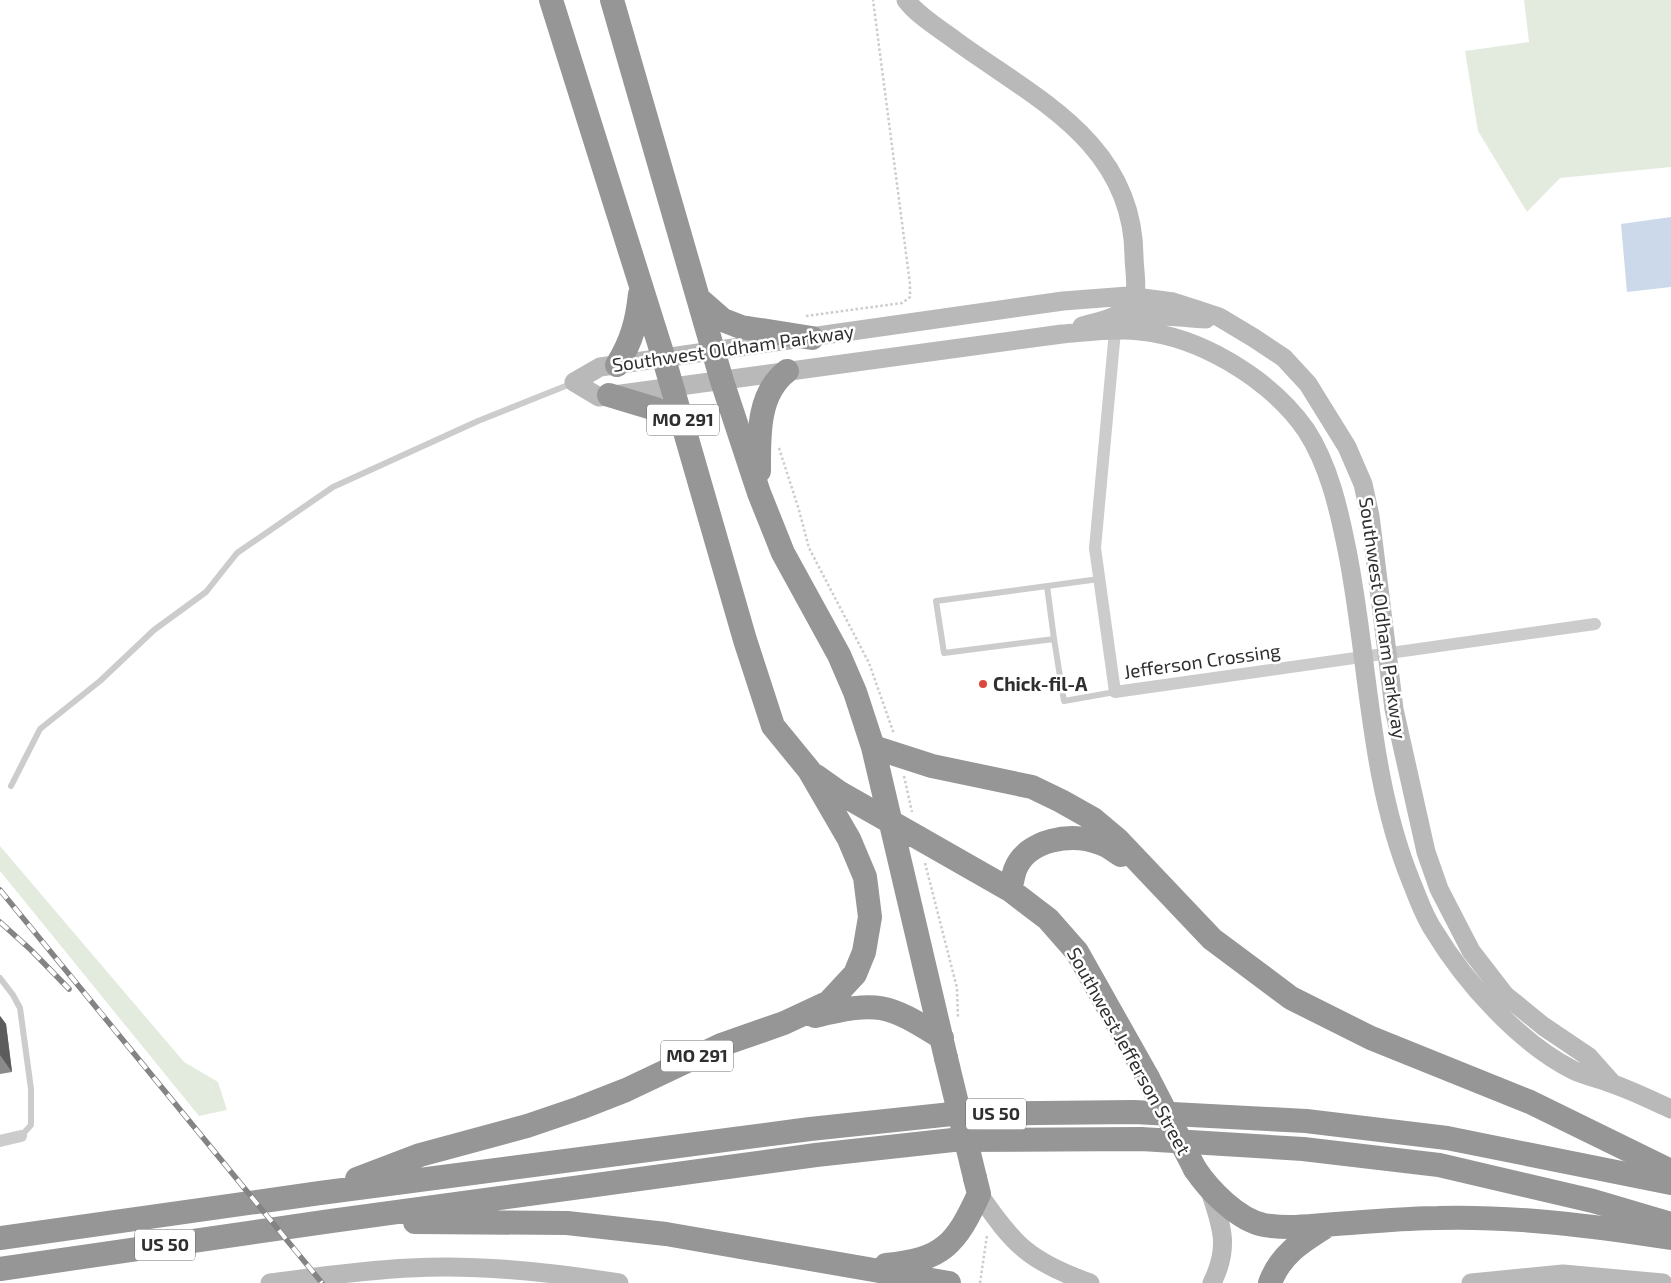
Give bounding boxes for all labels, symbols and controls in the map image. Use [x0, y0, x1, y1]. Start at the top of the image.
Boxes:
street label: Southwest Oldham Parkway [611, 319, 855, 376]
road number: MO 291 [647, 404, 719, 436]
street label: Southwest Oldham Parkway [1355, 496, 1412, 740]
street label: Jefferson Crossing [1122, 638, 1282, 683]
place label: Chick-fil-A [993, 672, 1088, 695]
marker: Chick-fil-A [977, 678, 989, 690]
street label: Southwest Jefferson Street [1063, 943, 1196, 1158]
road number: MO 291 [661, 1040, 733, 1072]
road number: US 50 [966, 1098, 1026, 1130]
road number: US 50 [135, 1230, 195, 1260]

